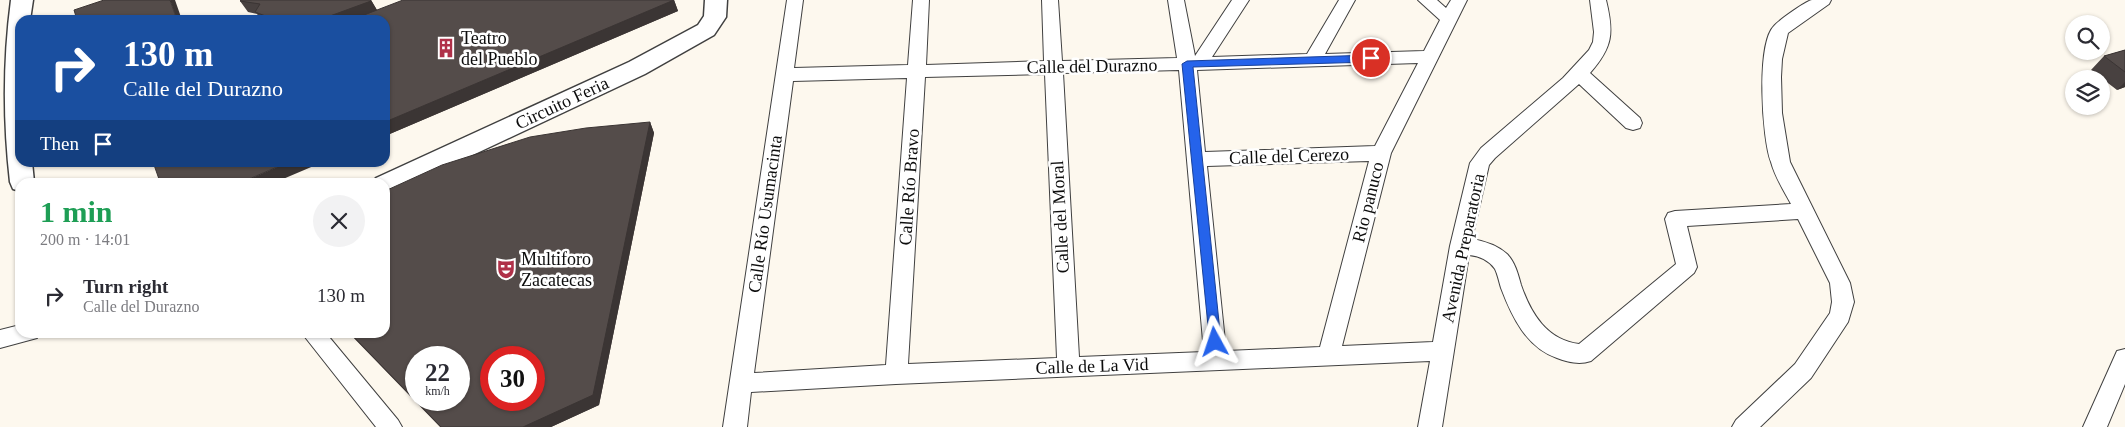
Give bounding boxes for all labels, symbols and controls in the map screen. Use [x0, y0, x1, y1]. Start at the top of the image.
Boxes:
map controls [2065, 15, 2110, 115]
button: search [2065, 15, 2110, 60]
place label: Teatro del Pueblo [461, 28, 538, 69]
icon: right [40, 35, 105, 100]
text: 130 m [123, 35, 213, 74]
building icon: Teatro del Pueblo [435, 37, 457, 59]
pin [1350, 37, 1392, 79]
icon: arrive [1357, 44, 1385, 72]
street label: Calle del Durazno [1026, 55, 1158, 77]
button: layers [2065, 70, 2110, 115]
street label: Circuito Feria [512, 73, 612, 133]
text: Calle del Durazno [123, 76, 283, 101]
street label: Calle Río Bravo [895, 128, 923, 246]
icon: arrive [89, 130, 117, 158]
text: Then [40, 133, 79, 154]
street label: Calle Río Usumacinta [744, 134, 786, 294]
street label: Calle del Cerezo [1229, 144, 1349, 168]
street label: Calle del Moral [1047, 160, 1073, 274]
street label: Rio panuco [1348, 160, 1388, 244]
street label: Avenida Preparatoria [1437, 172, 1489, 324]
text: 1 min [40, 195, 113, 228]
button: close [313, 195, 365, 247]
text: 200 m · 14:01 [40, 231, 130, 248]
place label: Multiforo Zacatecas [521, 249, 592, 290]
theatre icon: Multiforo Zacatecas [495, 258, 517, 280]
text: Turn right [83, 276, 168, 297]
icon: right [40, 282, 68, 310]
text: 130 m [317, 285, 365, 306]
text: Calle del Durazno [83, 298, 199, 315]
position arrow [1188, 315, 1240, 367]
speed limit sign: 30 [480, 346, 545, 411]
street label: Calle de La Vid [1035, 354, 1149, 378]
text: 22 [425, 359, 450, 386]
text: km/h [425, 384, 450, 398]

